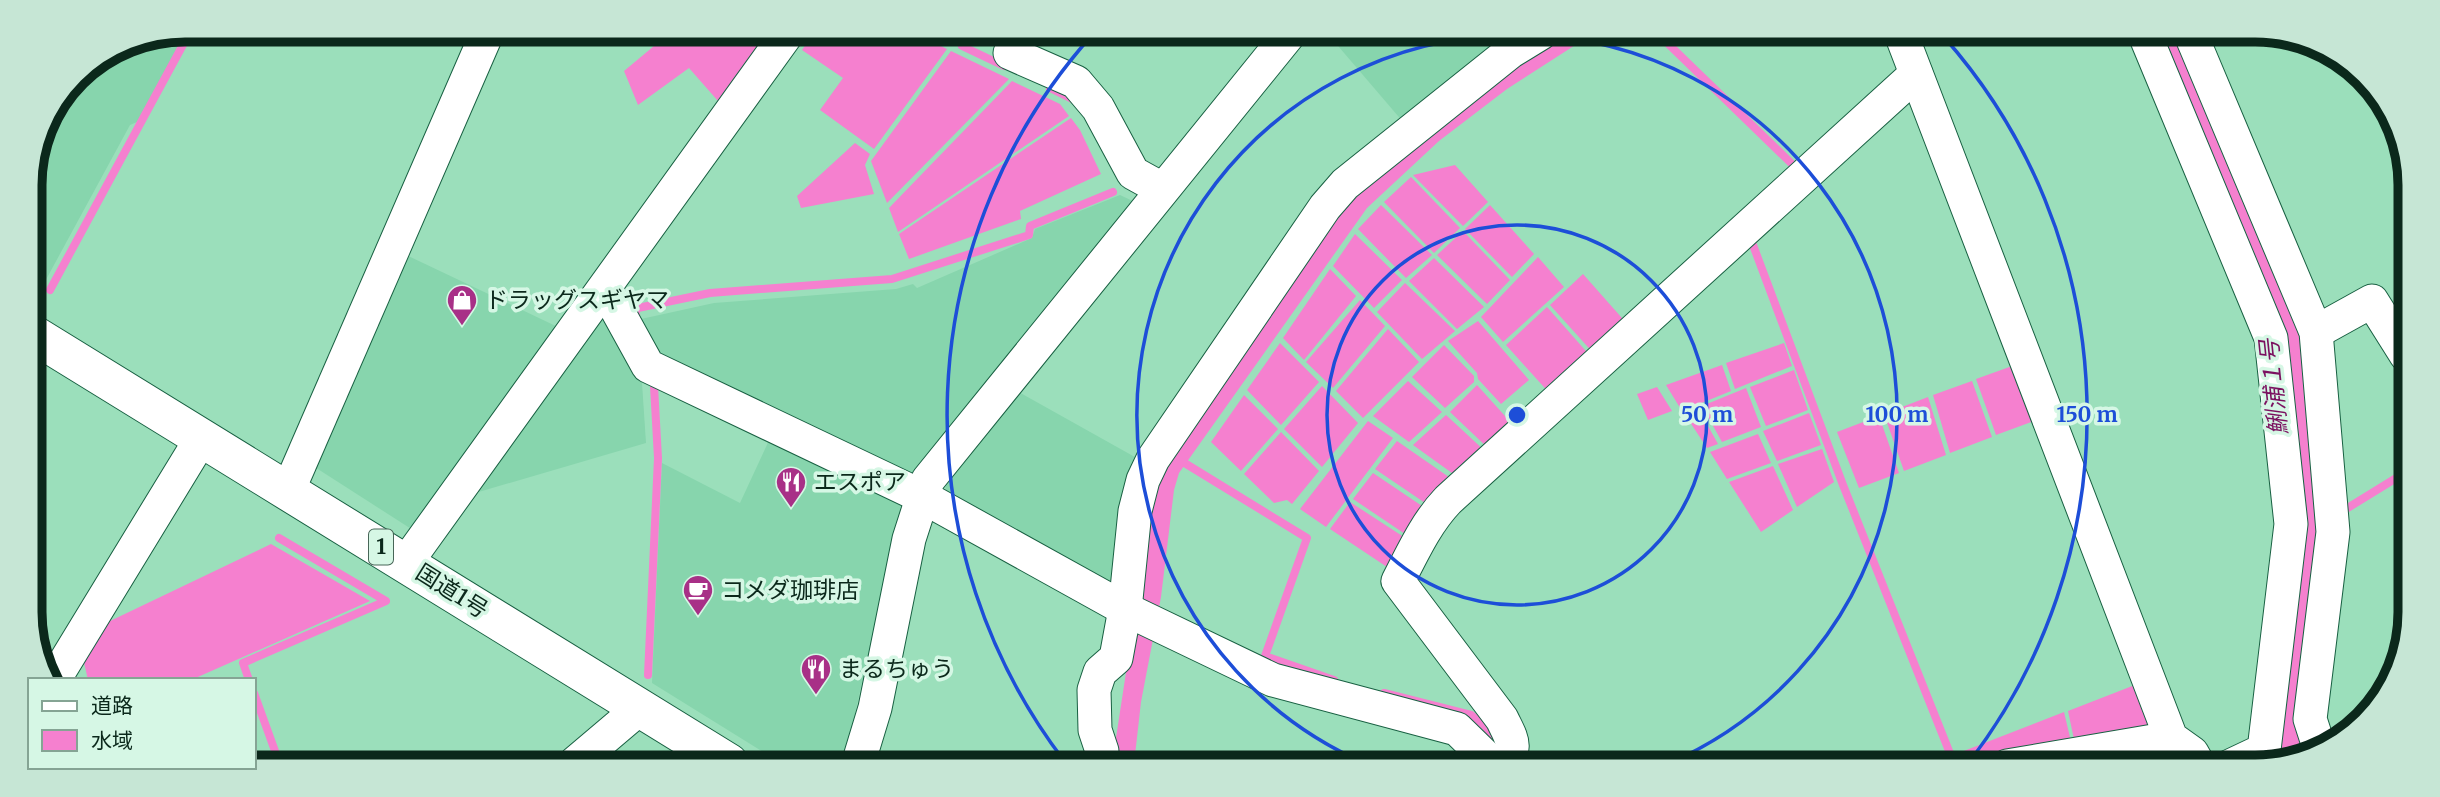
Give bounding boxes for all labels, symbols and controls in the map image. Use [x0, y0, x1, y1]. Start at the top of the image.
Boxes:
shop icon: ドラッグスギヤマ [445, 283, 479, 327]
place label: ドラッグスギヤマ [485, 285, 669, 314]
water label: 鯏浦１号 [2253, 336, 2294, 436]
text: 50 m [1681, 401, 1733, 428]
text: 100 m [1866, 401, 1928, 428]
text: 150 m [2056, 401, 2118, 428]
centre of rings [1505, 403, 1529, 427]
restaurant icon: エスポア [774, 465, 808, 509]
place label: エスポア [814, 467, 906, 496]
road number: 1 [369, 530, 393, 564]
street label: 国道1号 [411, 557, 494, 624]
cafe icon: コメダ珈琲店 [681, 573, 715, 617]
place label: コメダ珈琲店 [721, 575, 859, 604]
restaurant icon: まるちゅう [799, 652, 833, 696]
place label: まるちゅう [839, 654, 954, 683]
legend [28, 678, 256, 769]
text: 道路 [91, 692, 133, 719]
text: 水域 [91, 727, 133, 754]

